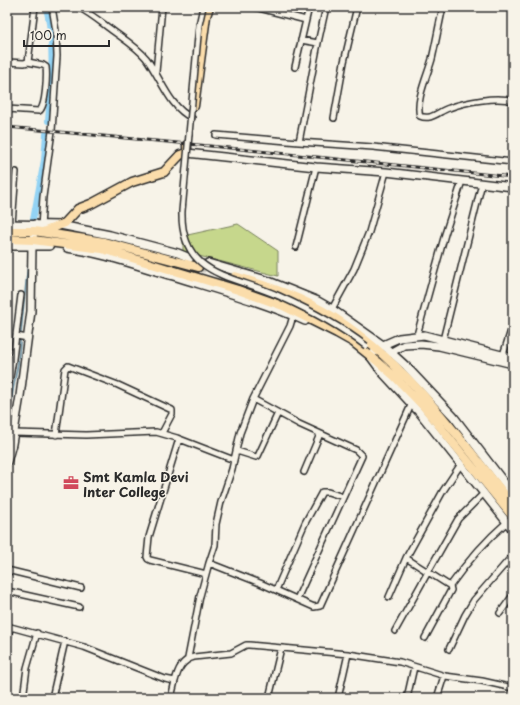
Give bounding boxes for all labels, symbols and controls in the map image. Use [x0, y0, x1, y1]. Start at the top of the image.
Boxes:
scale bar [24, 22, 109, 48]
text: 100 m [30, 26, 67, 44]
place label: Smt Kamla Devi Inter College [83, 467, 189, 501]
office icon: Smt Kamla Devi Inter College [62, 474, 80, 492]

